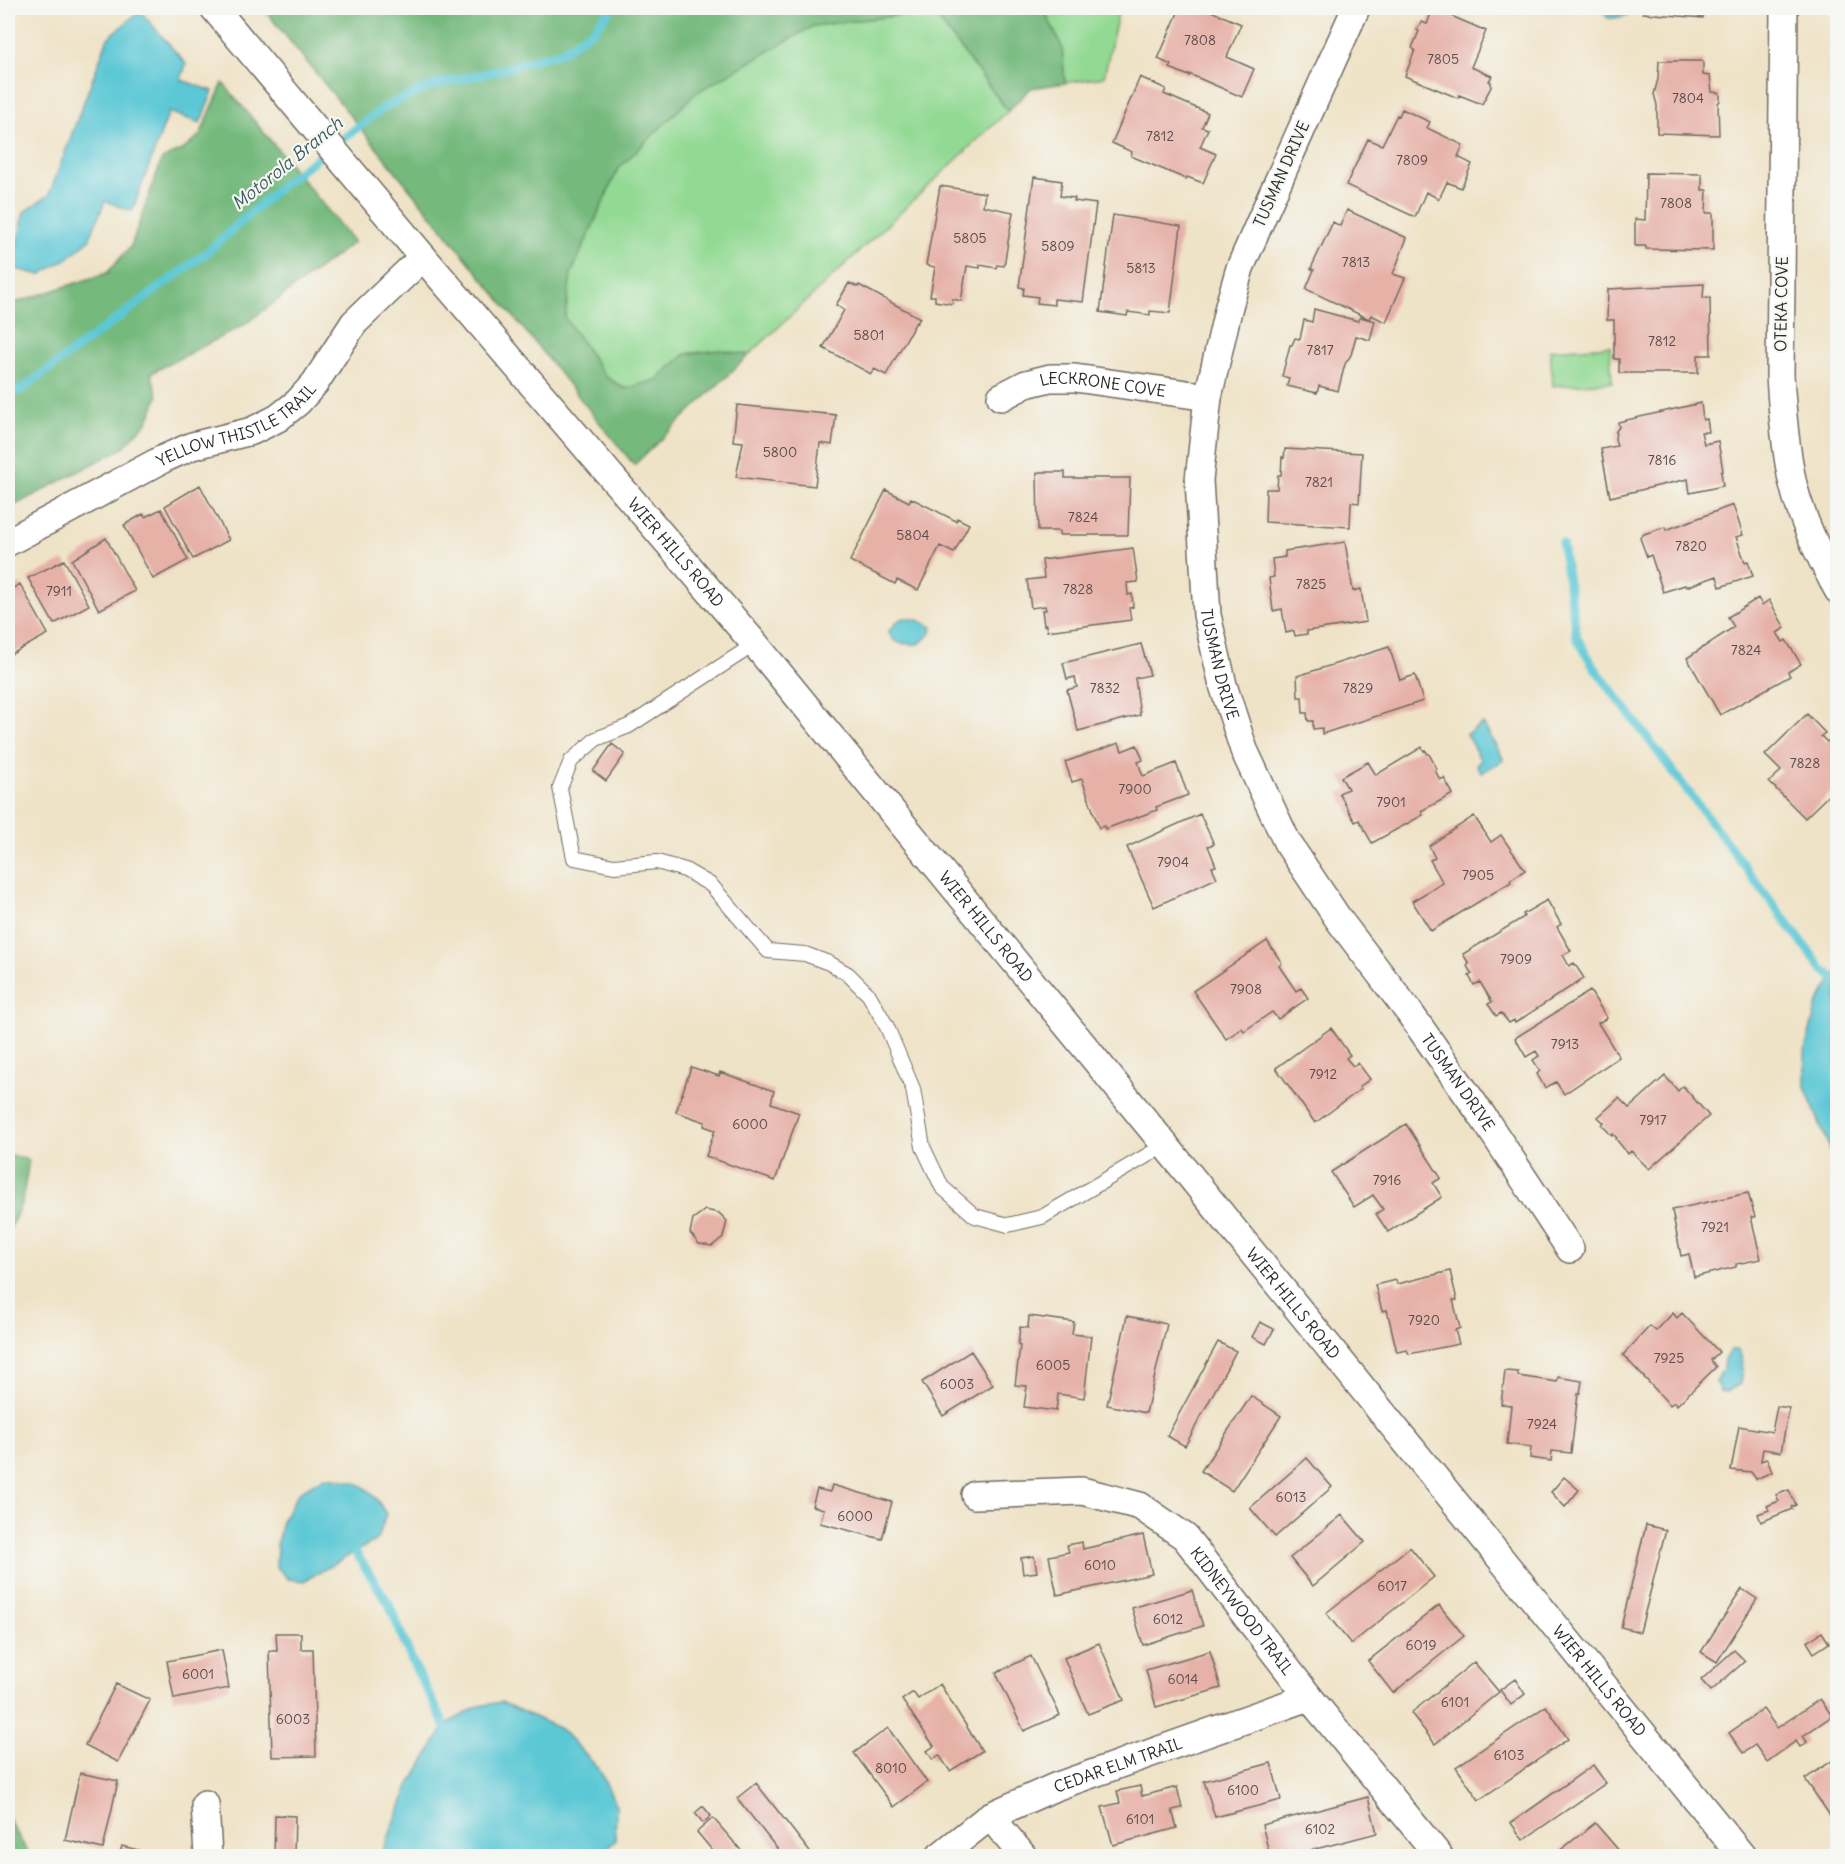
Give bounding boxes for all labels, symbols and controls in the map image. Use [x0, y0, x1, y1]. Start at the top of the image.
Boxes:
house number: 7808 [1184, 31, 1216, 49]
house number: 7805 [1427, 50, 1459, 68]
house number: 7804 [1672, 89, 1704, 107]
water label: Motorola Branch [227, 111, 347, 215]
street label: TUSMAN DRIVE [1249, 118, 1313, 230]
house number: 7812 [1146, 127, 1174, 145]
house number: 7809 [1396, 151, 1428, 169]
house number: 7808 [1660, 194, 1692, 212]
house number: 5805 [953, 229, 987, 247]
house number: 5809 [1041, 237, 1075, 255]
house number: 7813 [1342, 253, 1370, 271]
street label: OTEKA COVE [1770, 256, 1792, 352]
house number: 5813 [1126, 259, 1156, 277]
house number: 5801 [854, 326, 884, 344]
house number: 7812 [1648, 332, 1676, 350]
house number: 7817 [1306, 341, 1334, 359]
street label: LECKRONE COVE [1037, 368, 1167, 401]
street label: YELLOW THISTLE TRAIL [153, 379, 320, 471]
house number: 5800 [763, 443, 797, 461]
house number: 7816 [1648, 451, 1676, 469]
house number: 7821 [1305, 473, 1333, 491]
street label: WIER HILLS ROAD [624, 493, 729, 611]
house number: 7824 [1068, 508, 1098, 526]
house number: 5804 [896, 526, 930, 544]
house number: 7820 [1675, 537, 1707, 555]
house number: 7825 [1296, 575, 1326, 593]
house number: 7828 [1063, 580, 1093, 598]
house number: 7911 [46, 582, 72, 600]
street label: TUSMAN DRIVE [1197, 608, 1244, 722]
house number: 7824 [1731, 641, 1761, 659]
house number: 7832 [1090, 679, 1121, 697]
house number: 7829 [1343, 679, 1373, 697]
house number: 7828 [1790, 754, 1820, 772]
house number: 7900 [1118, 780, 1152, 798]
house number: 7901 [1376, 793, 1406, 811]
house number: 7904 [1157, 853, 1189, 871]
house number: 7905 [1462, 866, 1494, 884]
street label: WIER HILLS ROAD [935, 867, 1038, 986]
house number: 7909 [1500, 950, 1532, 968]
house number: 7908 [1230, 980, 1262, 998]
street label: TUSMAN DRIVE [1417, 1029, 1499, 1134]
house number: 7913 [1551, 1035, 1579, 1053]
house number: 7912 [1309, 1065, 1337, 1083]
house number: 7917 [1639, 1111, 1667, 1129]
house number: 6000 [732, 1115, 768, 1133]
house number: 7916 [1373, 1171, 1401, 1189]
house number: 7921 [1701, 1218, 1729, 1236]
street label: WIER HILLS ROAD [1242, 1243, 1344, 1363]
house number: 7920 [1408, 1311, 1440, 1329]
house number: 7925 [1654, 1349, 1684, 1367]
house number: 6005 [1036, 1356, 1070, 1374]
house number: 6003 [940, 1375, 974, 1393]
house number: 7924 [1527, 1415, 1557, 1433]
house number: 6013 [1276, 1488, 1306, 1506]
house number: 6000 [837, 1507, 873, 1525]
street label: KIDNEYWOOD TRAIL [1186, 1543, 1298, 1679]
house number: 6010 [1084, 1556, 1116, 1574]
house number: 6017 [1377, 1577, 1407, 1595]
house number: 6012 [1153, 1610, 1184, 1628]
street label: WIER HILLS ROAD [1548, 1621, 1651, 1740]
house number: 6019 [1406, 1636, 1436, 1654]
house number: 6001 [182, 1665, 214, 1683]
house number: 6014 [1168, 1670, 1198, 1688]
house number: 6101 [1441, 1693, 1469, 1711]
house number: 6003 [276, 1710, 310, 1728]
street label: CEDAR ELM TRAIL [1051, 1733, 1185, 1797]
house number: 6103 [1494, 1746, 1524, 1764]
house number: 8010 [875, 1759, 907, 1777]
house number: 6100 [1227, 1781, 1259, 1799]
house number: 6101 [1126, 1810, 1154, 1828]
house number: 6102 [1305, 1820, 1336, 1838]

